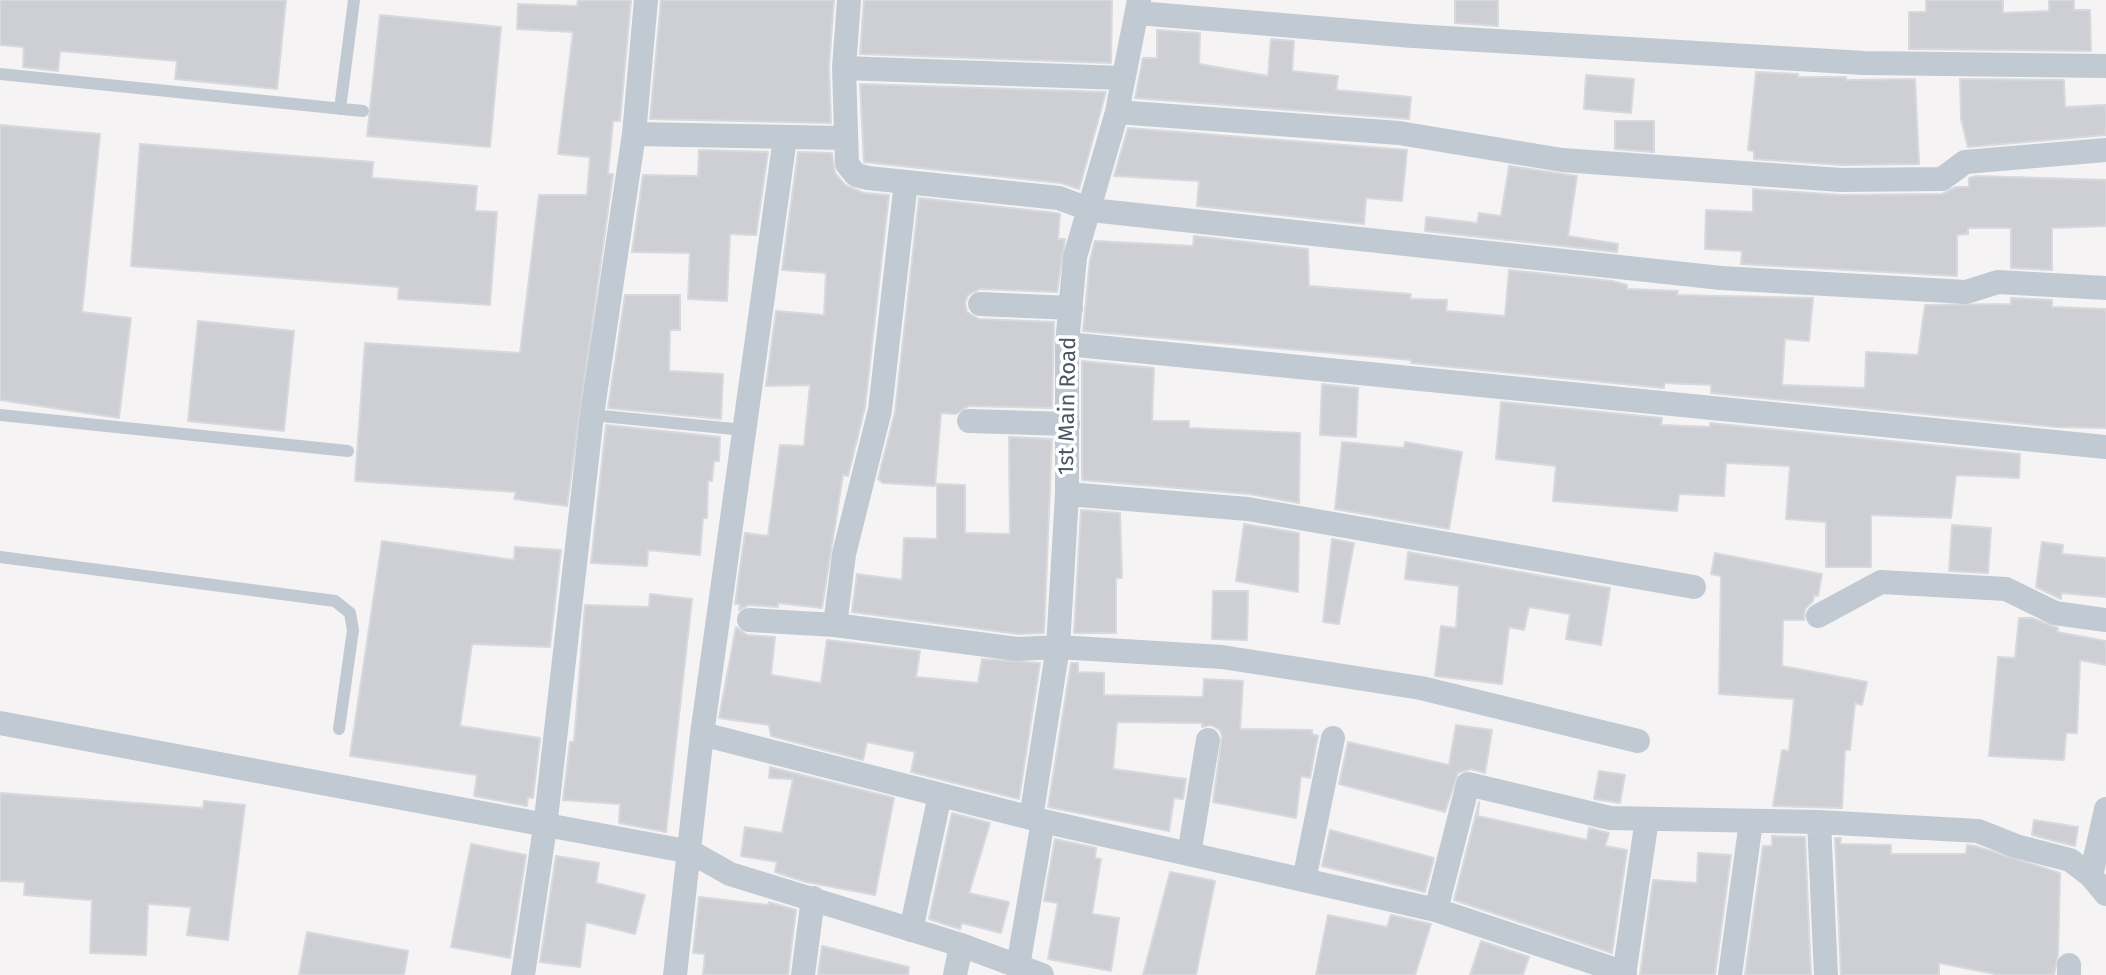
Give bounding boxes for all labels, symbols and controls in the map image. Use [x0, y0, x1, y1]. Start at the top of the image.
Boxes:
street label: 1st Main Road [1054, 337, 1082, 475]

